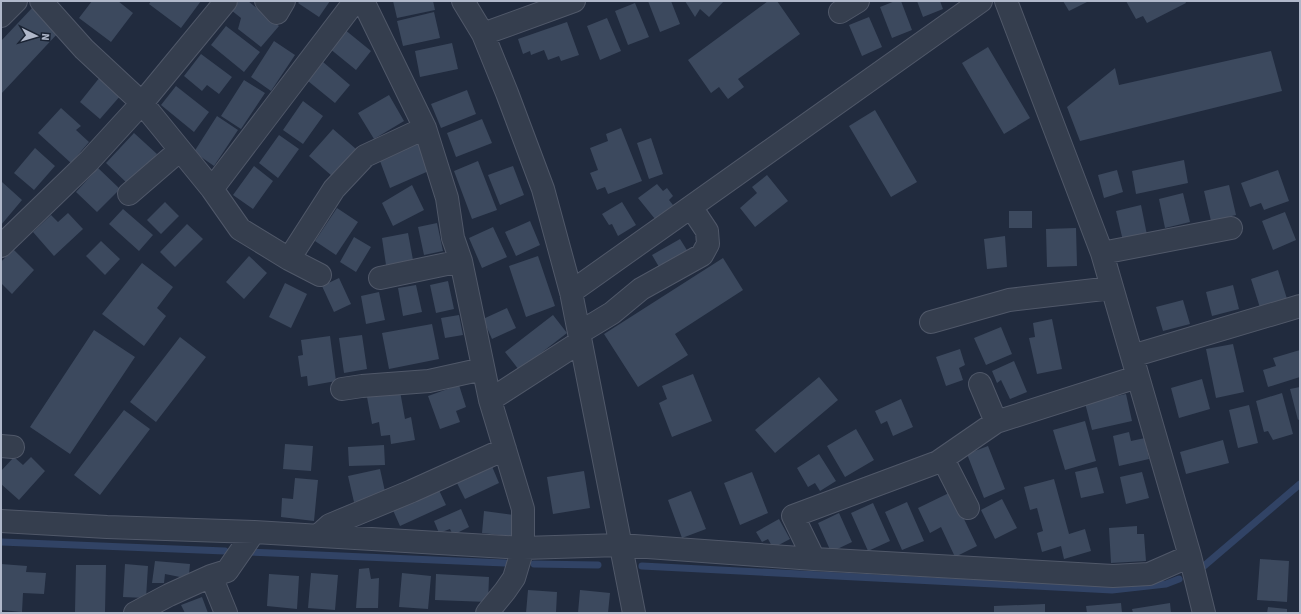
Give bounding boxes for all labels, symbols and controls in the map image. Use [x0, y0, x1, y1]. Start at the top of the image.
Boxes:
north arrow [16, 16, 56, 56]
text: N [38, 33, 53, 41]

